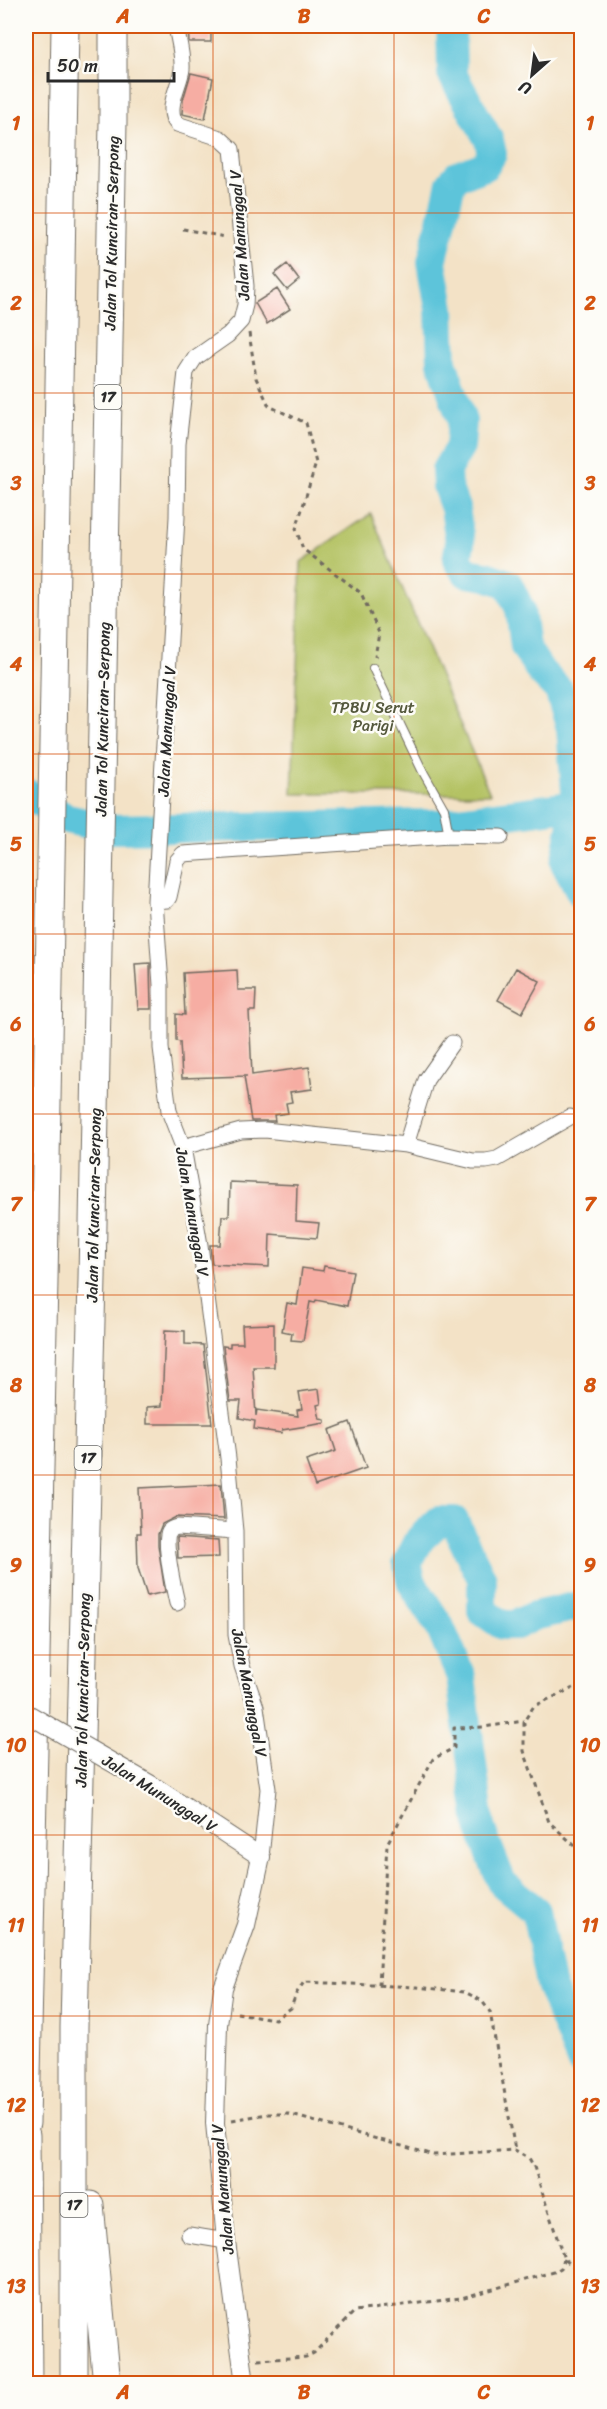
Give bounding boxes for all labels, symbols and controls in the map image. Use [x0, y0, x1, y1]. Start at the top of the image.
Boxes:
text: A [115, 0, 130, 34]
text: B [298, 0, 311, 34]
text: C [477, 0, 491, 34]
scale bar [48, 45, 174, 83]
north arrow [502, 45, 562, 105]
text: 50 m [57, 50, 98, 82]
text: U [512, 72, 537, 103]
text: 1 [12, 106, 21, 141]
text: 1 [586, 106, 595, 141]
street label: Jalan Tol Kunciran–Serpong [95, 136, 128, 331]
street label: Jalan Manunggal V [220, 168, 259, 302]
text: 2 [9, 286, 22, 321]
text: 2 [583, 286, 596, 321]
road number: 17 [94, 385, 122, 409]
text: 3 [10, 466, 22, 501]
text: 3 [584, 466, 596, 501]
street label: Jalan Tol Kunciran–Serpong [86, 622, 119, 817]
text: 4 [9, 647, 23, 682]
text: 4 [583, 647, 597, 682]
street label: Jalan Manunggal V [149, 664, 184, 798]
park label: TPBU Serut Parigi [331, 693, 415, 740]
text: 5 [10, 827, 22, 862]
text: 5 [584, 827, 596, 862]
text: 6 [9, 1007, 22, 1042]
text: 6 [583, 1007, 596, 1042]
street label: Jalan Tol Kunciran–Serpong [77, 1108, 110, 1303]
street label: Jalan Manunggal V [167, 1144, 218, 1280]
text: 7 [10, 1187, 23, 1222]
text: 7 [584, 1187, 597, 1222]
text: 8 [9, 1368, 23, 1403]
text: 8 [583, 1368, 597, 1403]
road number: 17 [74, 1446, 101, 1470]
text: 9 [10, 1548, 22, 1583]
text: 9 [584, 1548, 596, 1583]
street label: Jalan Tol Kunciran–Serpong [66, 1593, 99, 1788]
street label: Jalan Manunggal V [223, 1625, 276, 1761]
text: 10 [5, 1728, 27, 1763]
text: 10 [579, 1728, 601, 1763]
street label: Jalan Mununggal V [95, 1746, 224, 1841]
text: 11 [7, 1908, 25, 1943]
text: 11 [581, 1908, 599, 1943]
text: 12 [6, 2088, 27, 2123]
text: 12 [580, 2088, 601, 2123]
street label: Jalan Manunggal V [202, 2122, 243, 2256]
road number: 17 [60, 2193, 88, 2217]
text: 13 [6, 2269, 26, 2304]
text: 13 [580, 2269, 600, 2304]
text: A [115, 2375, 130, 2409]
text: B [298, 2375, 311, 2409]
text: C [477, 2375, 491, 2409]

